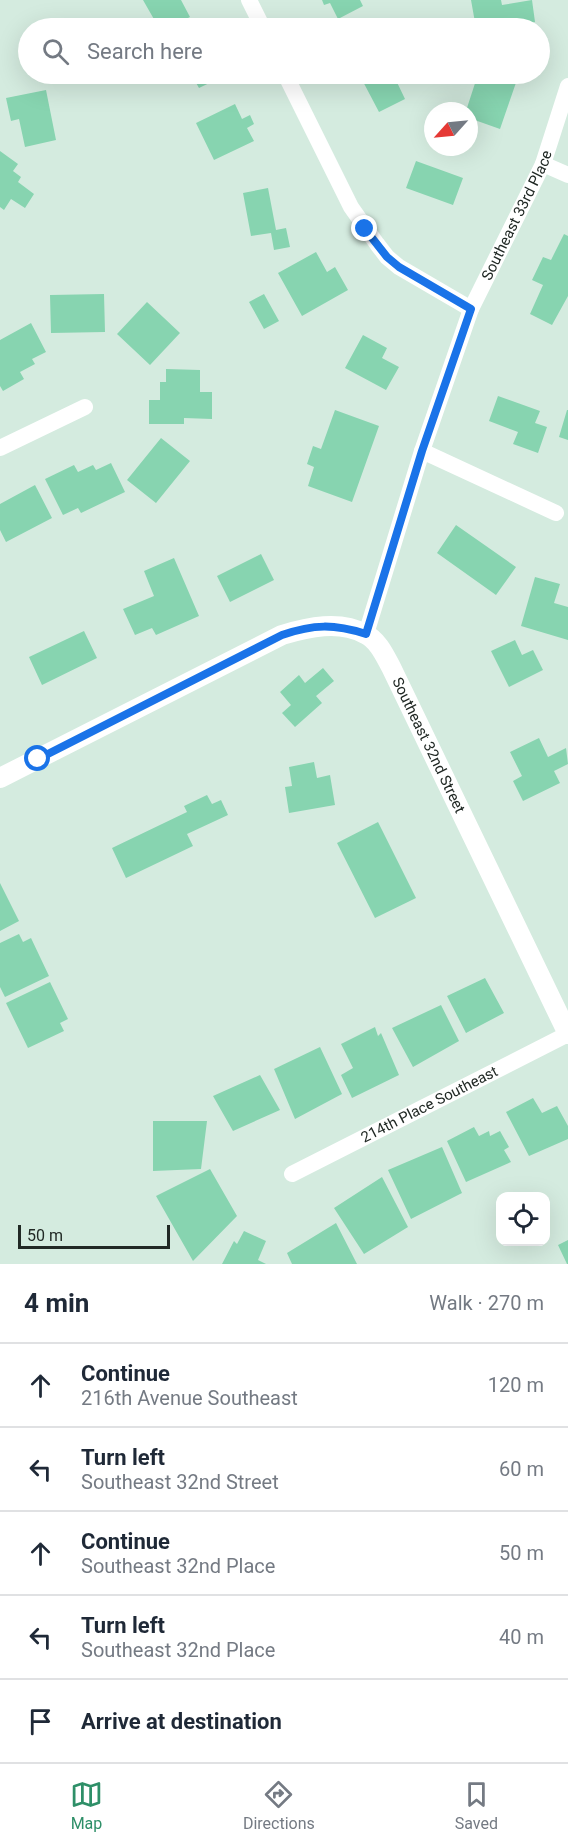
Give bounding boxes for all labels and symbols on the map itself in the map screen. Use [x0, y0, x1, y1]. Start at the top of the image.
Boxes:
north arrow [424, 102, 478, 156]
street label: Southeast 33rd Place [478, 148, 556, 283]
route end [351, 215, 377, 241]
street label: Southeast 32nd Street [388, 674, 469, 816]
route start [24, 745, 50, 771]
street label: 214th Place Southeast [358, 1062, 501, 1146]
scale bar [18, 1222, 170, 1250]

